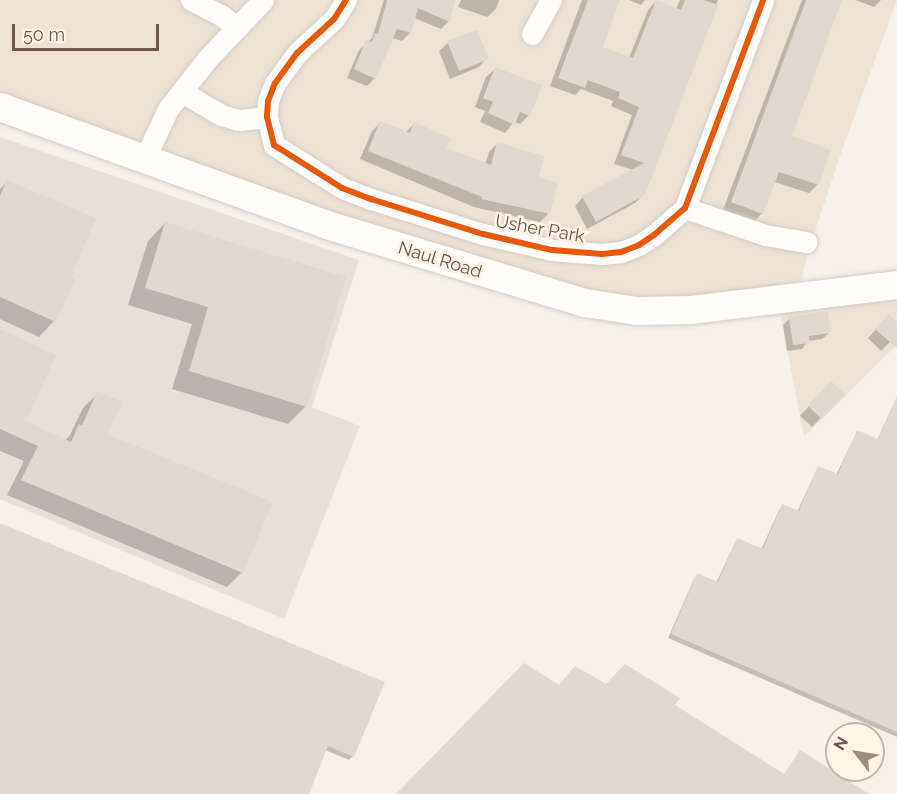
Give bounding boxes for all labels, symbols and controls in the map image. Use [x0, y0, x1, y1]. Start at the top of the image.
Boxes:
scale bar [15, 12, 162, 50]
text: 50 m [23, 24, 65, 45]
street label: Usher Park [493, 210, 587, 248]
street label: Naul Road [395, 237, 485, 283]
north arrow [825, 722, 885, 782]
text: N [830, 733, 852, 754]

